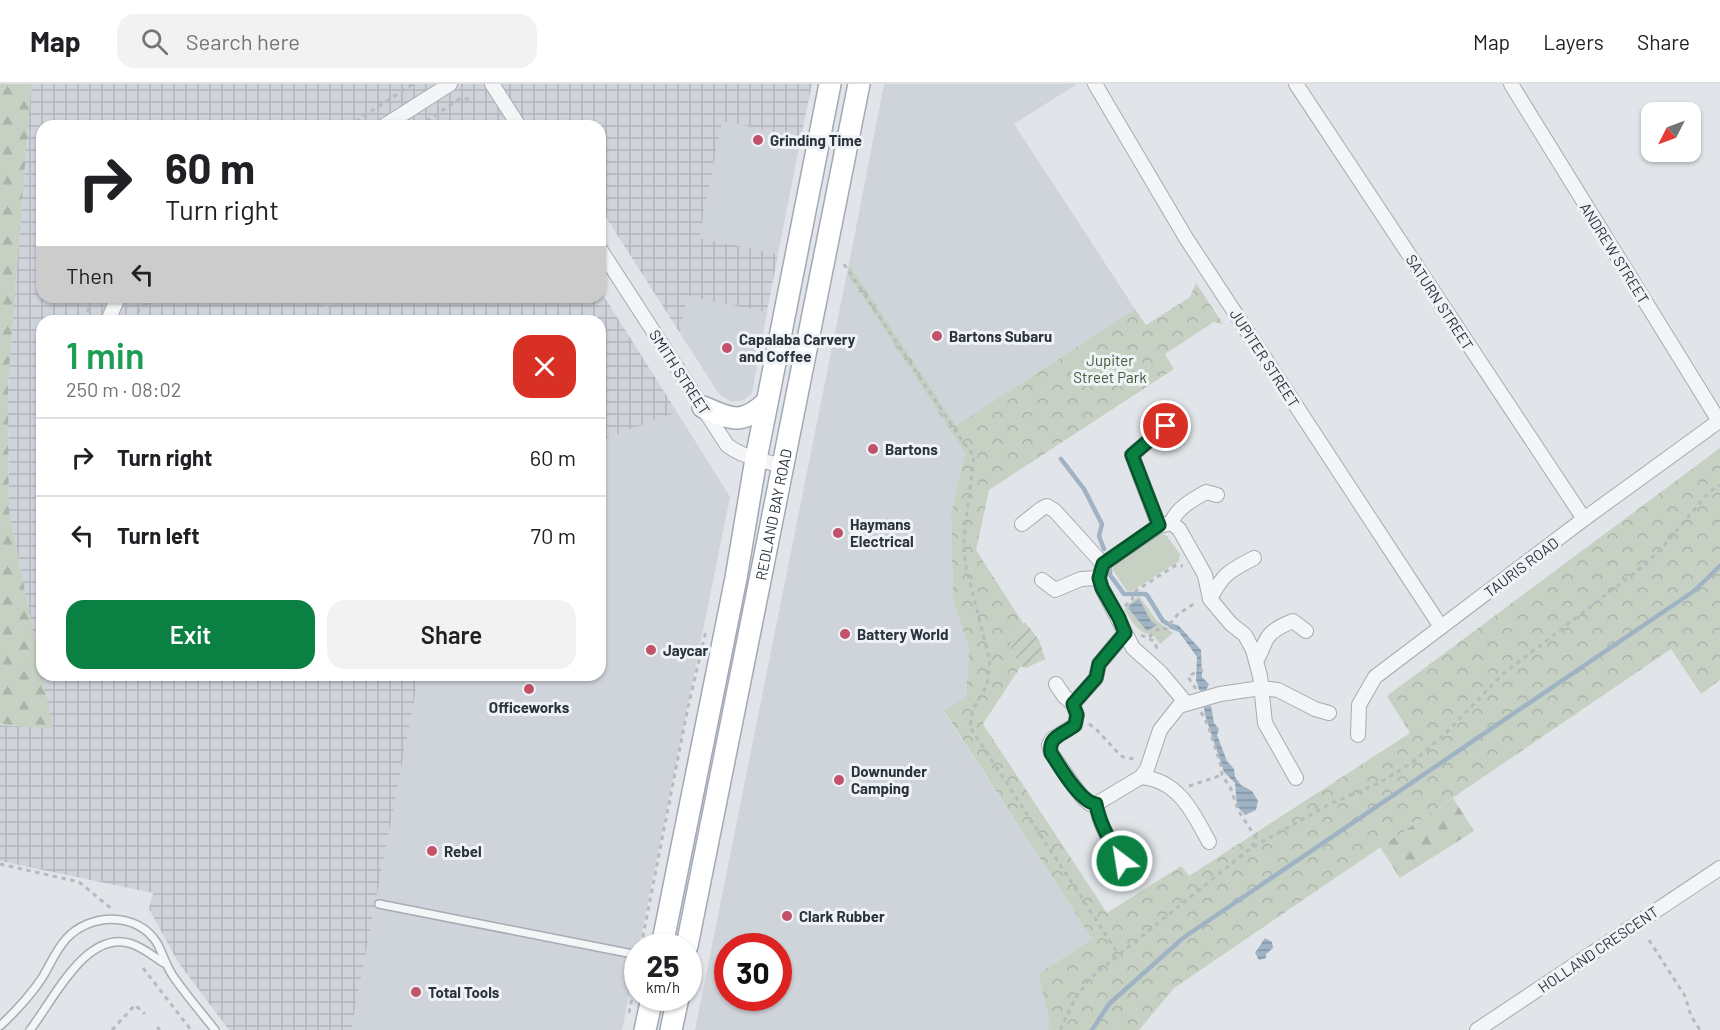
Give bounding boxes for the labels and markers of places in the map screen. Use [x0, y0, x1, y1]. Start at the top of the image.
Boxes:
place label: Grinding Time [770, 131, 862, 149]
marker: Grinding Time [751, 133, 765, 147]
place label: Bartons Subaru [949, 327, 1052, 345]
marker: Bartons Subaru [930, 329, 944, 343]
place label: Capalaba Carvery and Coffee [739, 330, 856, 365]
marker: Capalaba Carvery and Coffee [720, 341, 734, 355]
pin [1140, 400, 1191, 451]
place label: Bartons [885, 440, 938, 458]
marker: Bartons [866, 442, 880, 456]
place label: Haymans Electrical [850, 515, 914, 550]
marker: Haymans Electrical [831, 526, 845, 540]
place label: Battery World [857, 625, 948, 643]
marker: Battery World [838, 627, 852, 641]
place label: Jaycar [663, 641, 708, 659]
marker: Jaycar [644, 643, 658, 657]
marker: Officeworks [522, 682, 536, 696]
place label: Officeworks [489, 698, 570, 716]
place label: Downunder Camping [851, 762, 927, 797]
marker: Downunder Camping [832, 773, 846, 787]
place label: Rebel [444, 842, 482, 860]
marker: Rebel [425, 844, 439, 858]
place label: Clark Rubber [799, 907, 885, 925]
marker: Clark Rubber [780, 909, 794, 923]
place label: Total Tools [428, 983, 500, 1001]
marker: Total Tools [409, 985, 423, 999]

